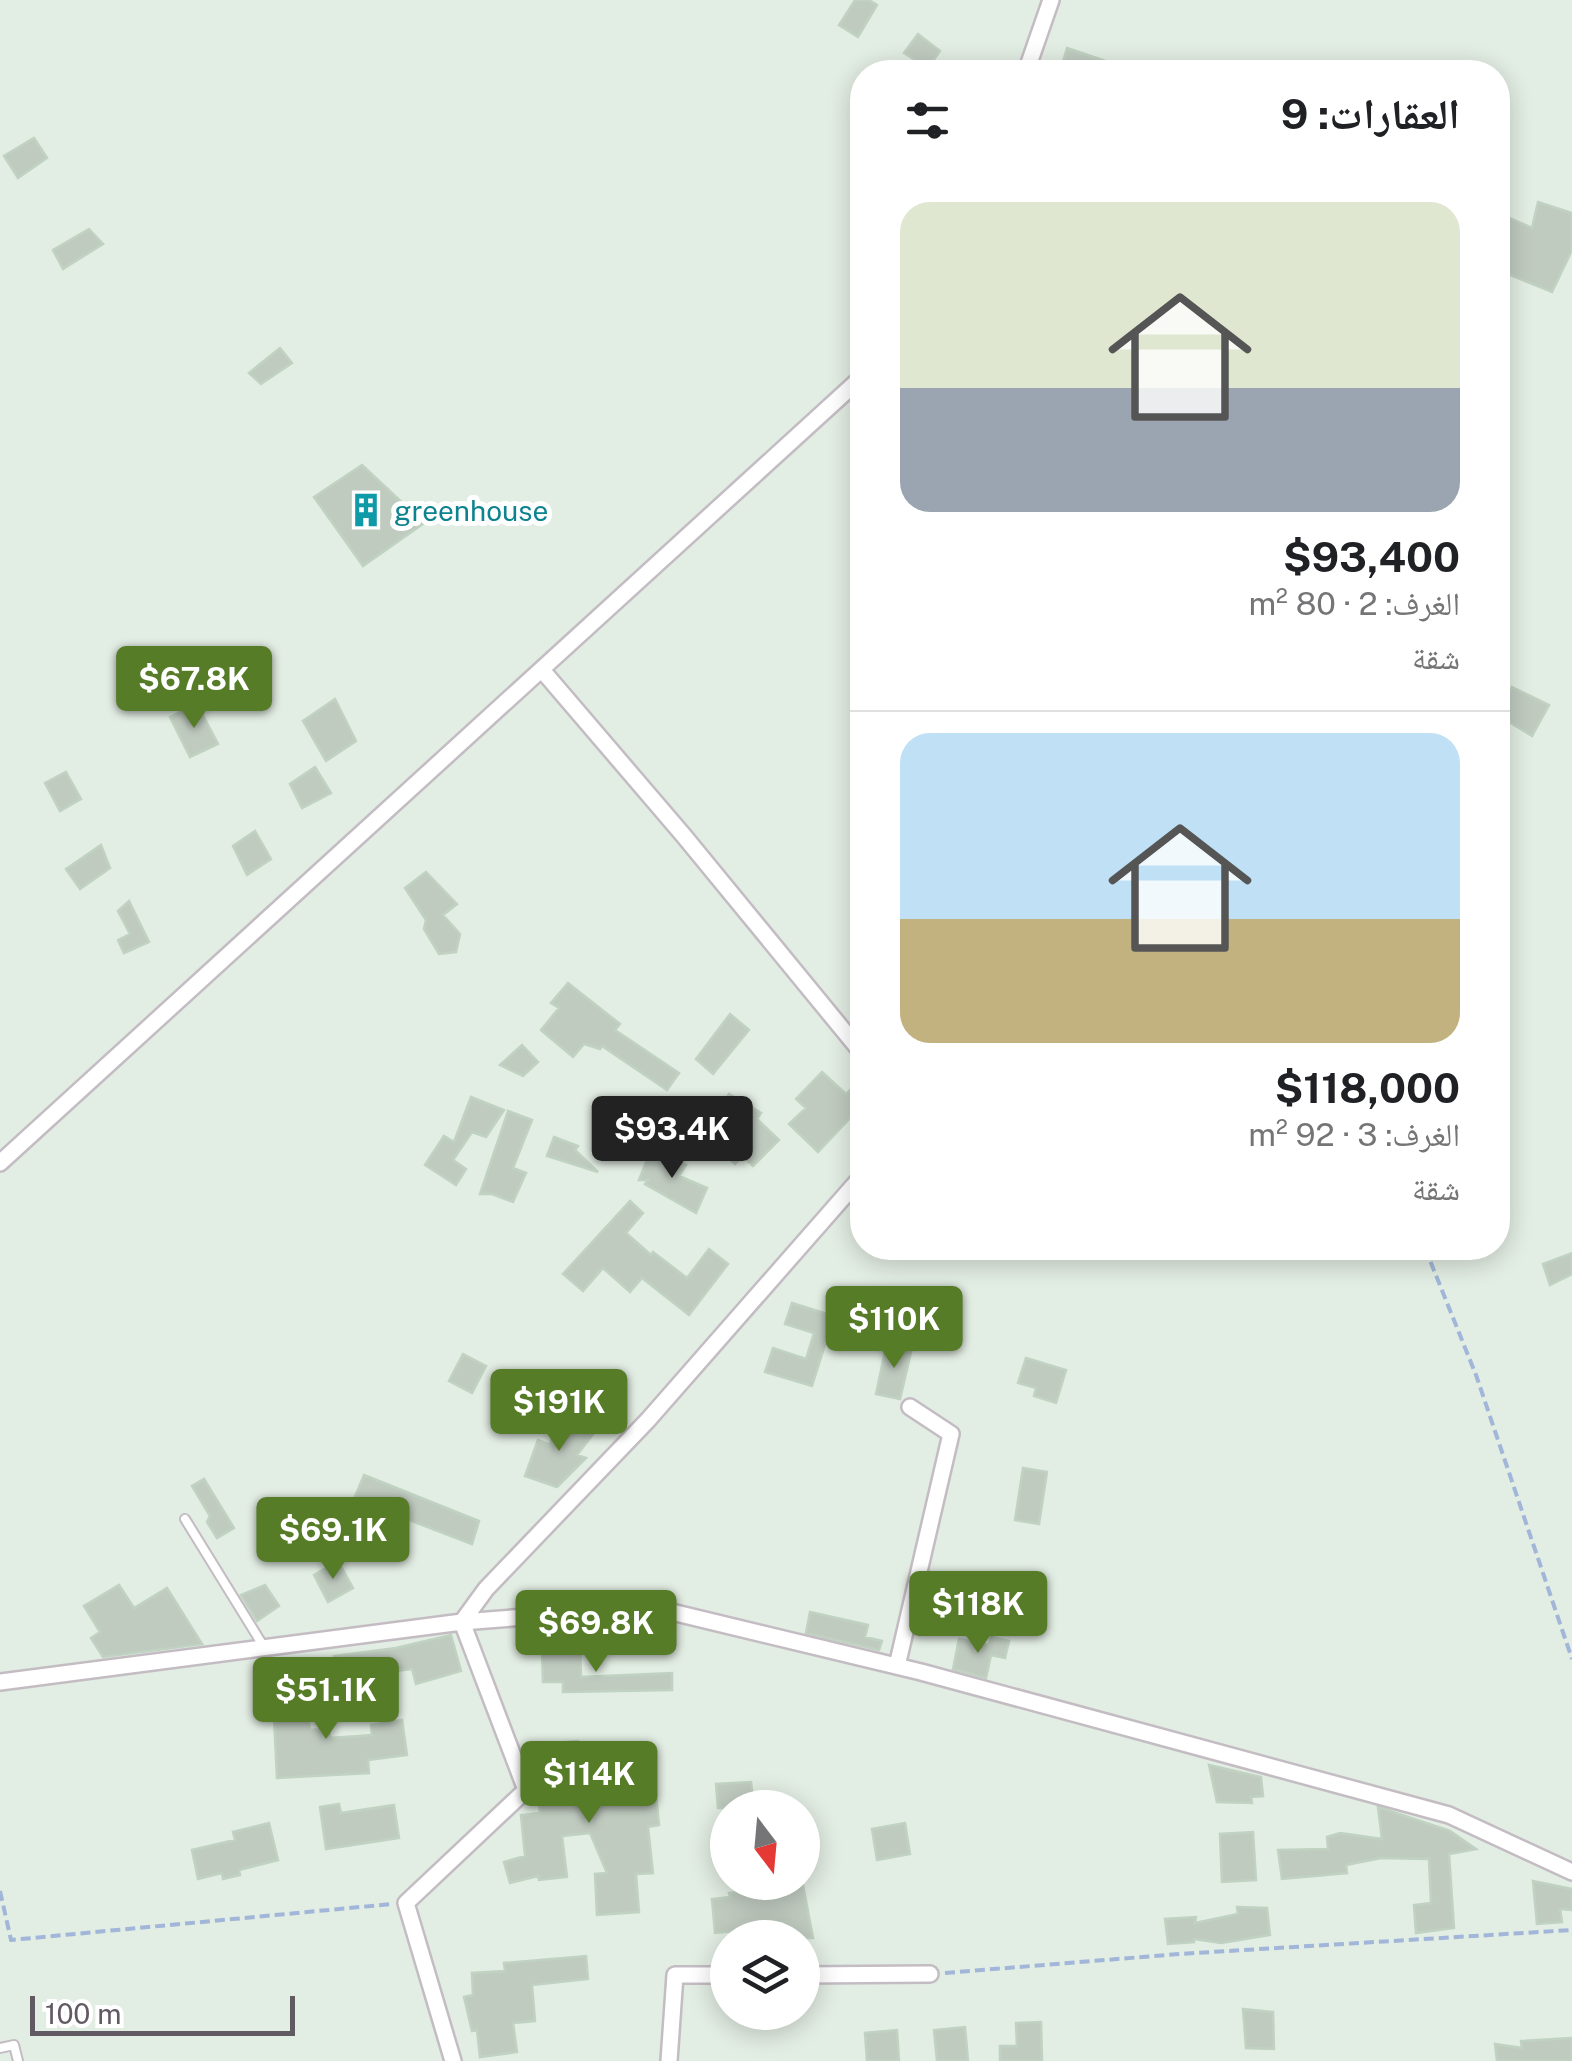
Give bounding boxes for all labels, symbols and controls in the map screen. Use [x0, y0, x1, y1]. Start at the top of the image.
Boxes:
text: العقارات: 9 [1281, 89, 1460, 138]
icon: filters [900, 93, 955, 148]
icon: home [1090, 267, 1270, 447]
building icon: greenhouse [347, 491, 385, 529]
place label: greenhouse [394, 494, 548, 527]
text: $93,400 [1283, 532, 1460, 581]
text: الغرف: 2 · 80 m² [1248, 585, 1460, 622]
text: شقة [1412, 639, 1460, 676]
pin: $67.8K [113, 646, 275, 731]
text: $67.8K [138, 660, 250, 697]
icon: home [1090, 798, 1270, 978]
text: $118,000 [1275, 1063, 1460, 1112]
pin: $93.4K [591, 1096, 753, 1181]
text: $93.4K [614, 1110, 730, 1147]
text: الغرف: 3 · 92 m² [1248, 1116, 1460, 1153]
text: شقة [1412, 1170, 1460, 1207]
pin: $110K [824, 1286, 964, 1371]
text: $110K [848, 1300, 940, 1337]
pin: $191K [489, 1369, 629, 1454]
text: $191K [512, 1383, 606, 1420]
pin: $69.1K [252, 1497, 414, 1582]
text: $69.1K [278, 1511, 388, 1548]
pin: $118K [908, 1571, 1048, 1656]
text: $118K [931, 1585, 1025, 1622]
pin: $69.8K [515, 1590, 677, 1675]
text: $69.8K [538, 1604, 654, 1641]
pin: $51.1K [245, 1657, 407, 1742]
text: $51.1K [275, 1671, 377, 1708]
pin: $114K [519, 1741, 659, 1826]
text: $114K [542, 1755, 636, 1792]
north arrow [710, 1790, 820, 1900]
map controls [710, 1790, 820, 2030]
button: layers [710, 1920, 820, 2030]
scale bar [30, 1991, 295, 2036]
text: 100 m [45, 1997, 122, 2030]

